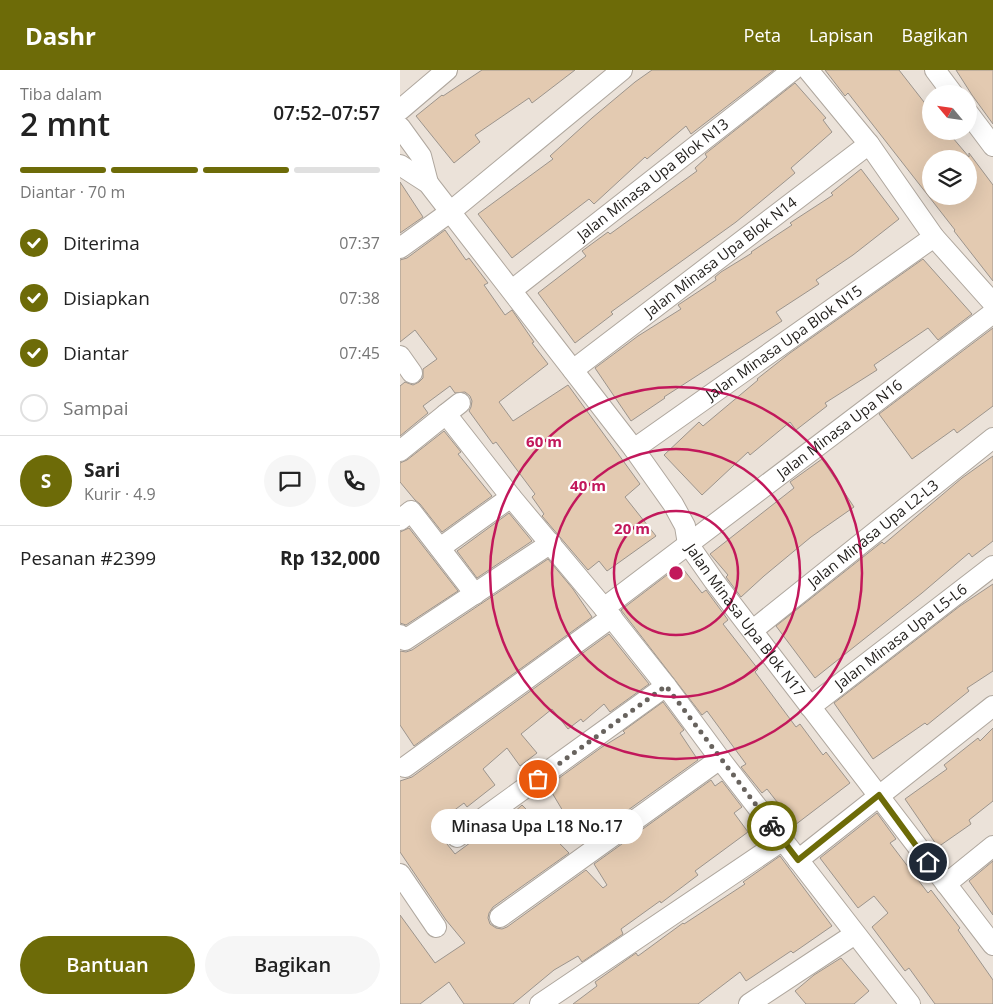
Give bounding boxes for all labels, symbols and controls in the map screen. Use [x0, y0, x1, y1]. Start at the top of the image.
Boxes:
text: Dashr [25, 19, 96, 52]
text: Peta [744, 23, 781, 47]
text: Lapisan [809, 23, 874, 47]
text: Bagikan [902, 23, 968, 47]
text: Tiba dalam [20, 83, 102, 105]
north arrow [922, 85, 978, 140]
map controls [922, 85, 977, 205]
text: 07:52–07:57 [273, 100, 380, 126]
text: 2 mnt [20, 102, 110, 145]
street label: Jalan Minasa Upa Blok N13 [571, 113, 732, 246]
button: layers [922, 150, 977, 205]
text: Diantar · 70 m [20, 181, 125, 203]
street label: Jalan Minasa Upa Blok N14 [638, 191, 801, 322]
icon: check [20, 229, 48, 257]
text: Diterima [63, 230, 140, 256]
text: 07:37 [339, 232, 380, 254]
street label: Jalan Minasa Upa Blok N15 [700, 280, 866, 405]
icon: check [20, 284, 48, 312]
text: Disiapkan [63, 285, 150, 311]
text: 07:38 [339, 287, 380, 309]
icon: check [20, 339, 48, 367]
text: Diantar [63, 340, 129, 366]
text: 07:45 [339, 342, 380, 364]
street label: Jalan Minasa Upa N16 [771, 374, 906, 484]
text: Sampai [63, 395, 129, 421]
text: 60 m [526, 431, 562, 451]
button: chat [264, 455, 316, 507]
button: phone [328, 455, 380, 507]
text: Sari [84, 457, 120, 483]
text: S [41, 468, 51, 494]
text: 40 m [570, 475, 606, 495]
street label: Jalan Minasa Upa L2-L3 [802, 475, 942, 593]
text: Kurir · 4.9 [84, 483, 156, 505]
text: 20 m [614, 518, 650, 538]
street label: Jalan Minasa Upa Blok N17 [681, 538, 810, 701]
text: Pesanan #2399 [20, 545, 156, 571]
text: Rp 132,000 [280, 545, 380, 571]
centre of rings [667, 564, 685, 582]
street label: Jalan Minasa Upa L5-L6 [829, 579, 971, 695]
pin [517, 758, 559, 800]
icon: bag [524, 765, 552, 793]
courier [747, 801, 797, 851]
callout: Minasa Upa L18 No.17 [432, 809, 644, 844]
icon: bike [758, 812, 786, 840]
text: Minasa Upa L18 No.17 [451, 815, 623, 837]
pin [907, 841, 949, 883]
icon: home [914, 848, 942, 876]
button: Bantuan [20, 936, 195, 994]
button: Bagikan [205, 936, 380, 994]

